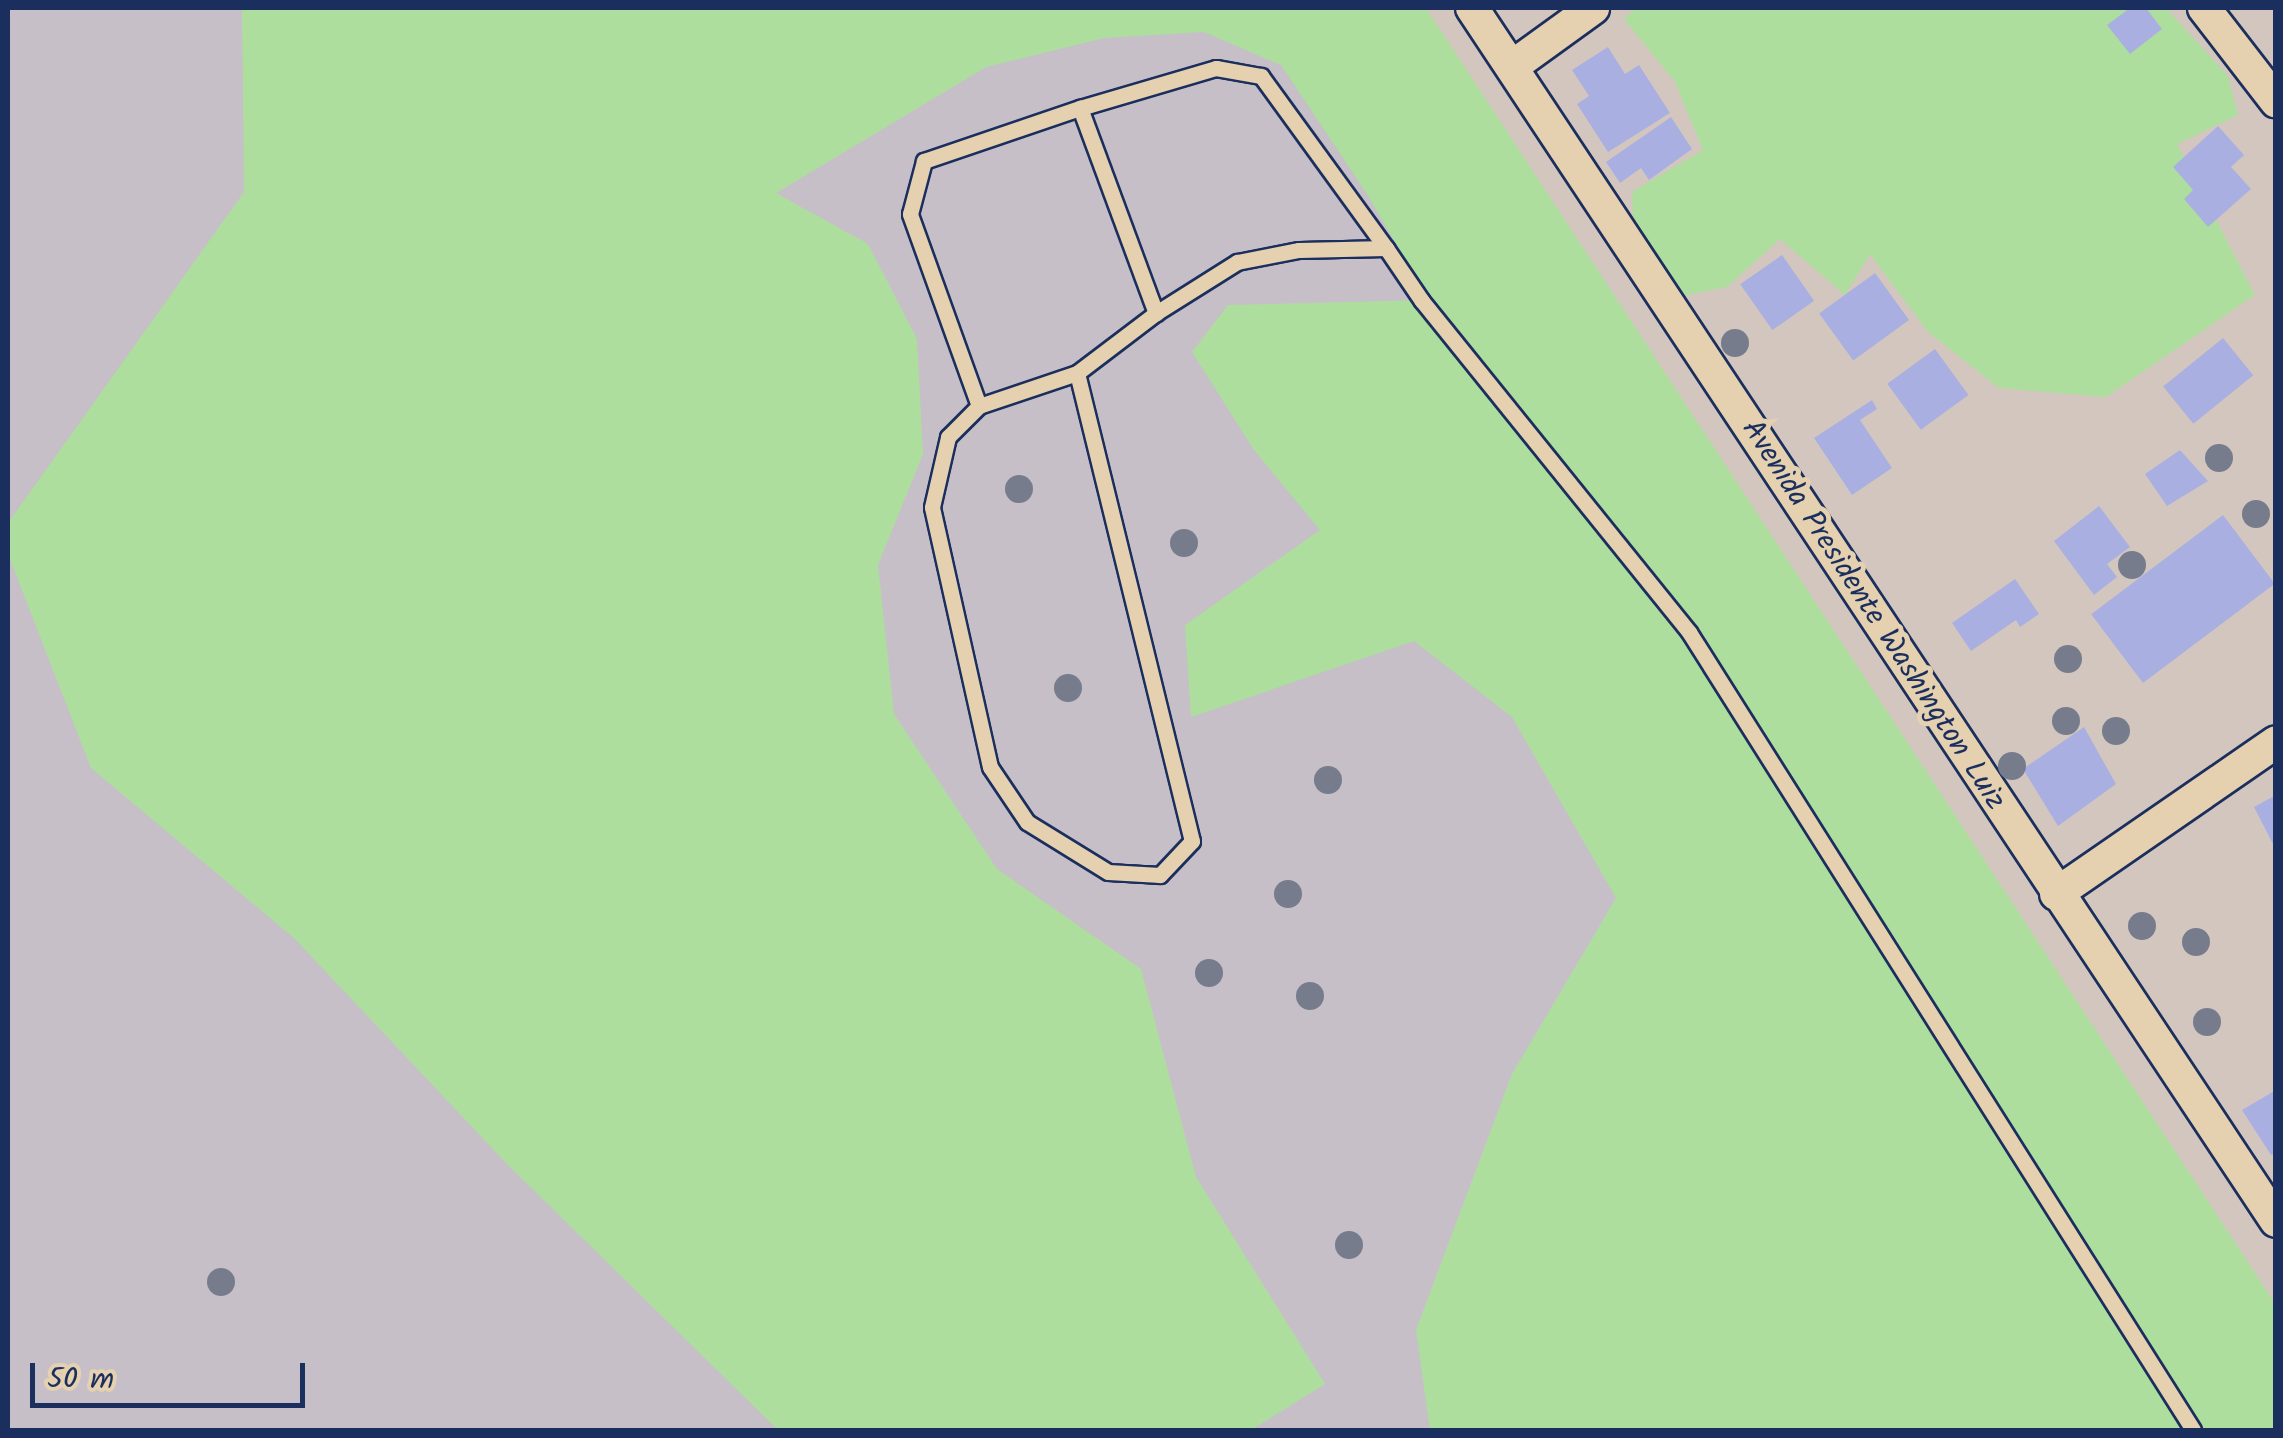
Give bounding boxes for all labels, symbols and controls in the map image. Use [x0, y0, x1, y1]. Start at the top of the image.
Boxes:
street label: Avenida Presidente Washington Luiz [1733, 413, 2013, 817]
scale bar [35, 1343, 310, 1405]
text: 50 m [47, 1356, 114, 1404]

